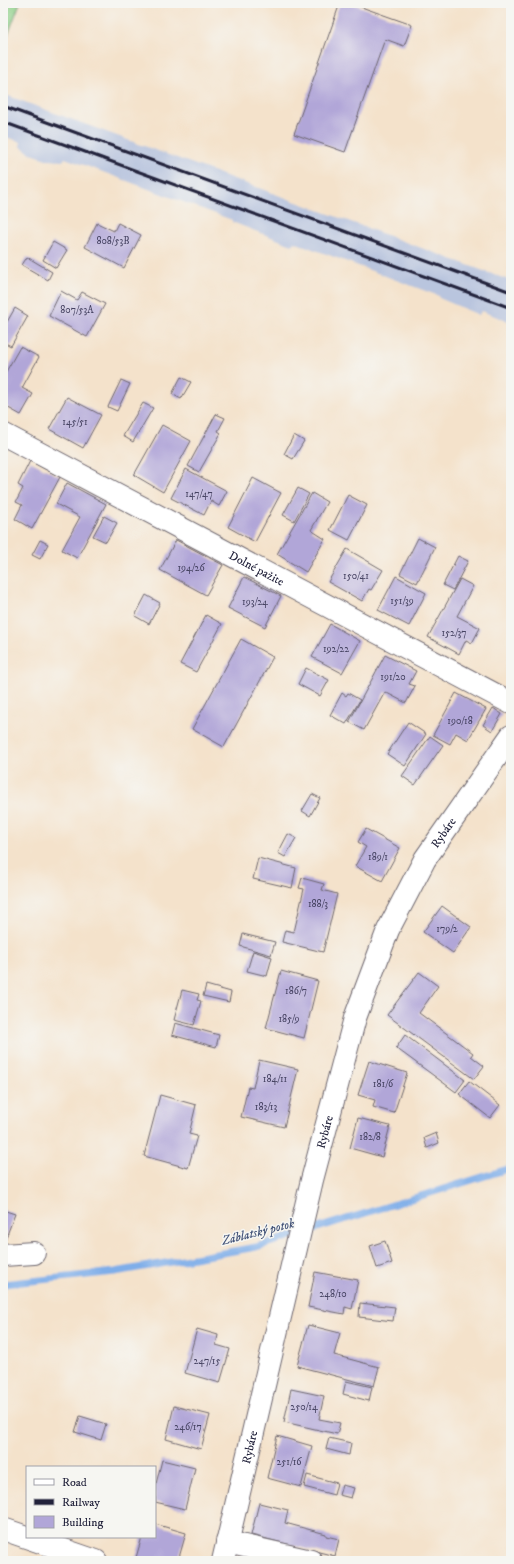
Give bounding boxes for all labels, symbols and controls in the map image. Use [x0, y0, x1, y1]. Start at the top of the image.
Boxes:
house number: 808/53B [96, 235, 130, 247]
house number: 807/53A [60, 304, 94, 316]
house number: 145/51 [62, 416, 88, 428]
house number: 147/47 [185, 488, 213, 500]
street label: Dolné pažite [226, 548, 287, 589]
house number: 194/26 [177, 562, 205, 574]
house number: 150/41 [343, 570, 369, 582]
house number: 151/39 [390, 595, 414, 607]
house number: 193/24 [242, 596, 268, 608]
house number: 152/37 [441, 627, 467, 639]
house number: 192/22 [323, 643, 349, 655]
house number: 191/20 [380, 671, 406, 683]
house number: 190/18 [447, 715, 473, 727]
street label: Rybáre [428, 815, 459, 851]
house number: 189/1 [368, 851, 388, 863]
house number: 188/3 [308, 898, 328, 910]
house number: 179/2 [436, 923, 458, 935]
house number: 186/7 [285, 985, 307, 997]
house number: 185/9 [278, 1013, 300, 1025]
house number: 184/11 [263, 1073, 288, 1085]
house number: 181/6 [373, 1078, 394, 1090]
house number: 183/13 [255, 1101, 278, 1113]
street label: Rybáre [313, 1114, 336, 1150]
house number: 182/8 [359, 1131, 381, 1143]
water label: Záblatský potok [219, 1215, 296, 1249]
house number: 248/10 [319, 1288, 347, 1300]
house number: 247/15 [194, 1355, 220, 1367]
house number: 250/14 [290, 1401, 318, 1413]
house number: 246/17 [174, 1421, 202, 1433]
street label: Rybáre [238, 1429, 261, 1465]
house number: 251/16 [276, 1456, 302, 1468]
legend [26, 1466, 156, 1538]
text: Road [62, 1475, 87, 1490]
text: Railway [62, 1495, 100, 1510]
text: Building [62, 1515, 103, 1530]

